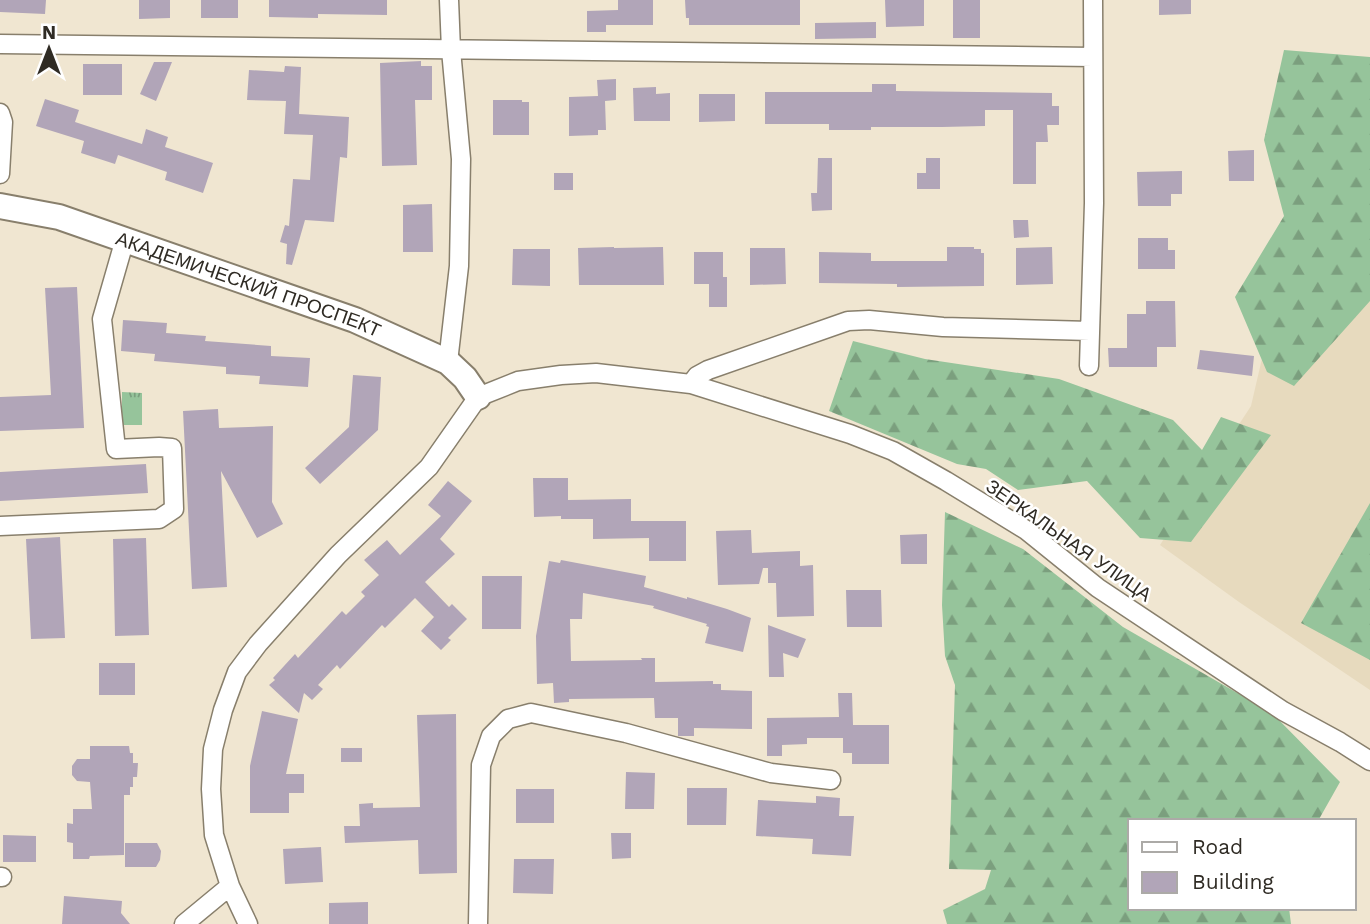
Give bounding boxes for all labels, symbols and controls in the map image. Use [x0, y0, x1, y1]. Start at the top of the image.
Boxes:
north arrow [14, 14, 84, 84]
text: N [42, 21, 56, 44]
street label: АКАДЕМИЧЕСКИЙ ПРОСПЕКТ [113, 227, 385, 342]
street label: ЗЕРКАЛЬНАЯ УЛИЦА [982, 475, 1156, 606]
legend [1128, 819, 1356, 910]
text: Road [1192, 834, 1243, 859]
text: Building [1192, 869, 1274, 894]

